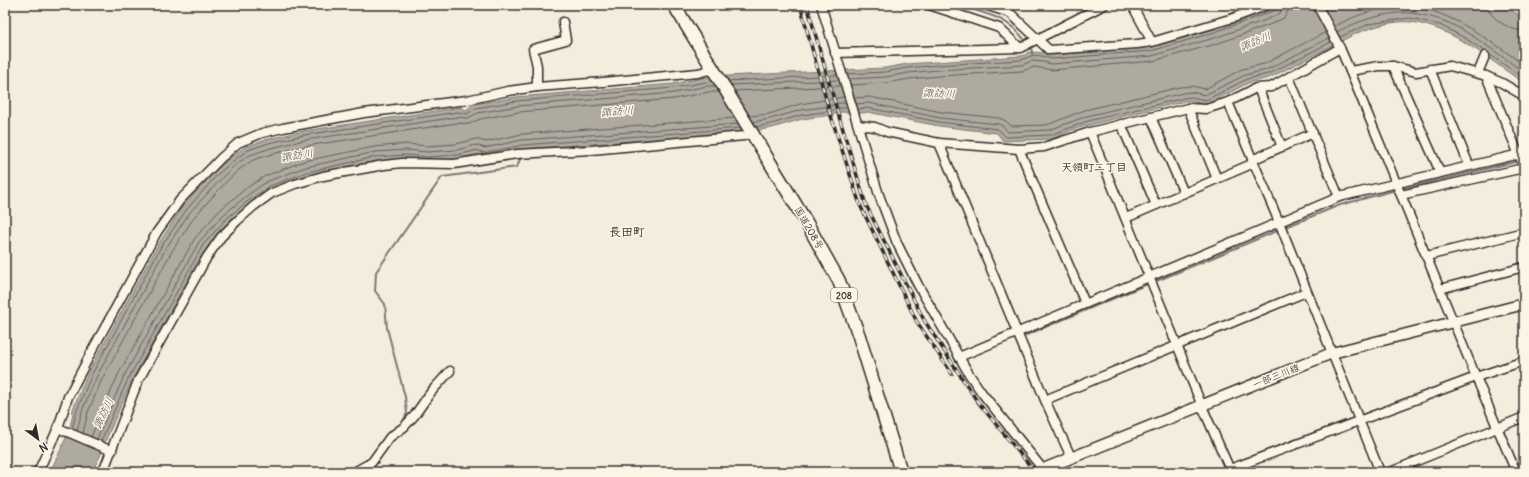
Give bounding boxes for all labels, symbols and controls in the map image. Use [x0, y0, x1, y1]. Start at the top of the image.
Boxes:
water label: 諏訪川 [1237, 28, 1273, 54]
water label: 諏訪川 [922, 85, 956, 101]
water label: 諏訪川 [600, 103, 634, 119]
water label: 諏訪川 [280, 146, 314, 164]
district label: 天領町二丁目 [1061, 160, 1127, 174]
street label: 国道208号 [791, 204, 827, 252]
district label: 長田町 [609, 224, 645, 239]
road number: 208 [831, 288, 857, 302]
street label: 一部三川線 [1250, 361, 1302, 391]
water label: 諏訪川 [90, 395, 116, 431]
north arrow [18, 419, 58, 459]
text: N [36, 440, 50, 455]

